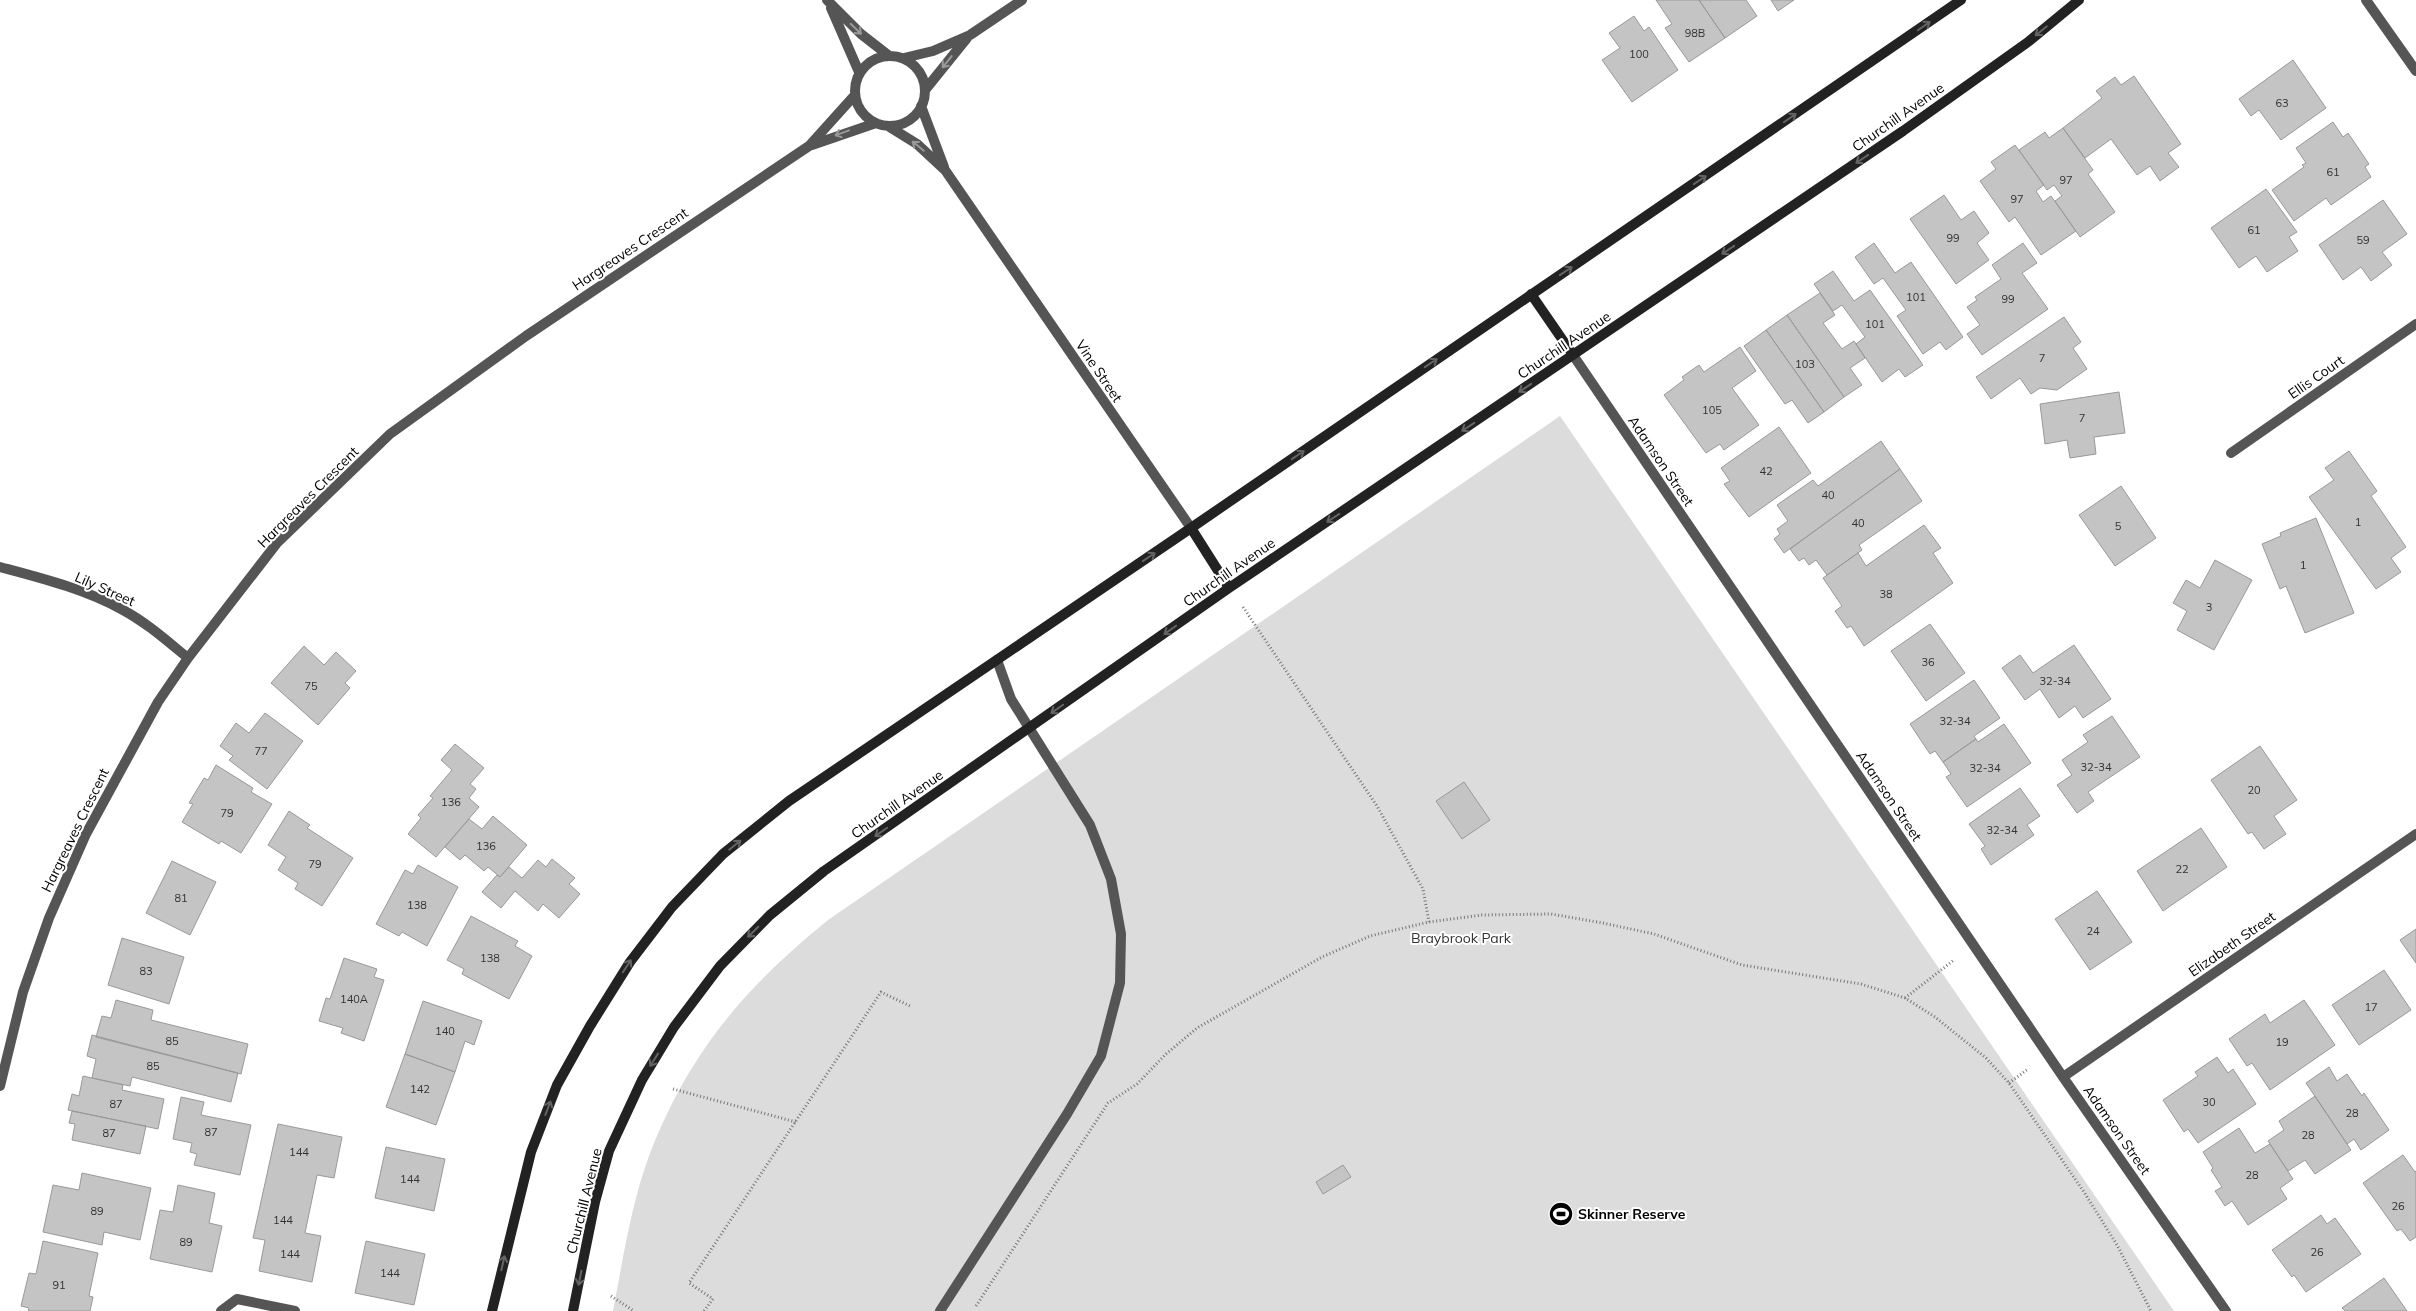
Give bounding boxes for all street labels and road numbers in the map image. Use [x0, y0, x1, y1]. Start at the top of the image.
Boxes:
street label: Churchill Avenue [1848, 79, 1948, 155]
street label: Hargreaves Crescent [569, 204, 691, 294]
street label: Churchill Avenue [1514, 307, 1614, 383]
street label: Vine Street [1072, 336, 1126, 406]
street label: Ellis Court [2284, 351, 2348, 403]
street label: Adamson Street [1624, 413, 1698, 510]
street label: Hargreaves Crescent [254, 443, 362, 551]
street label: Churchill Avenue [1179, 534, 1279, 610]
street label: Lily Street [72, 568, 138, 610]
street label: Adamson Street [1852, 748, 1926, 845]
street label: Hargreaves Crescent [37, 765, 113, 895]
street label: Churchill Avenue [847, 766, 947, 842]
street label: Elizabeth Street [2185, 907, 2279, 981]
street label: Adamson Street [2080, 1082, 2154, 1178]
street label: Churchill Avenue [562, 1146, 606, 1256]

